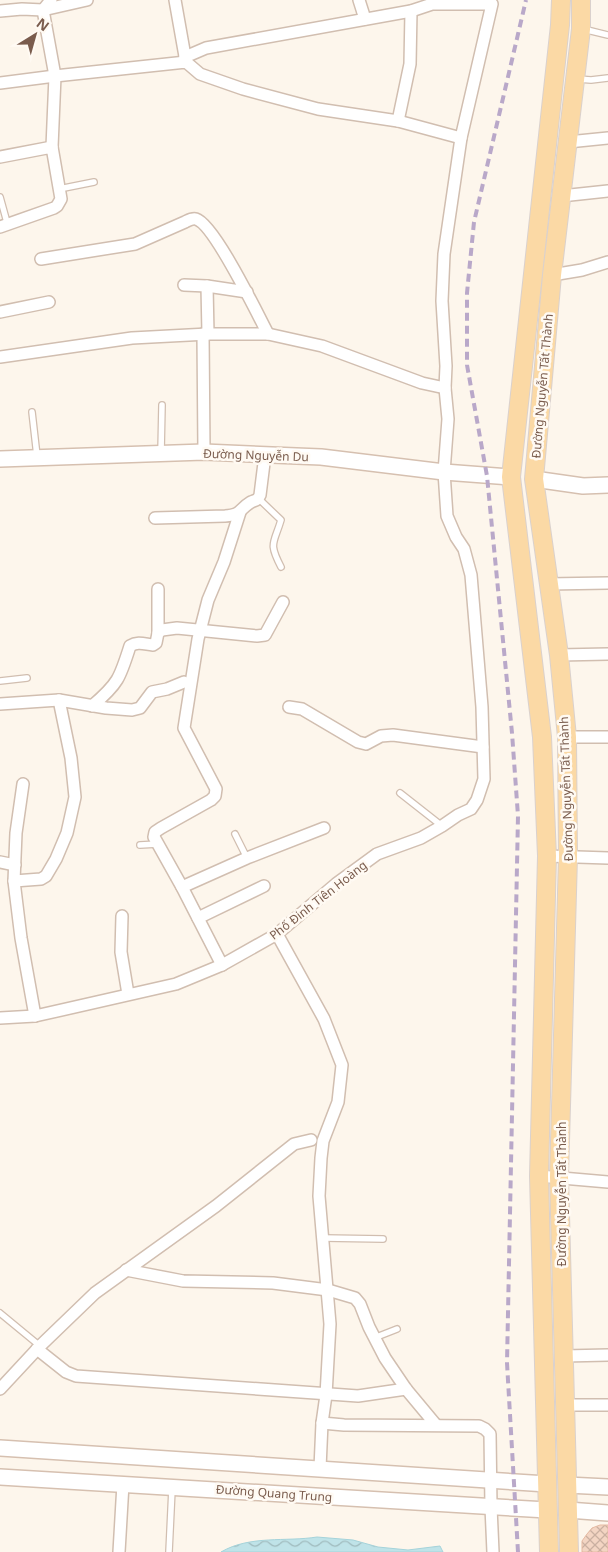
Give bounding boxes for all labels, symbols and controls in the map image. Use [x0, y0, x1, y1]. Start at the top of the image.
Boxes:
north arrow [10, 10, 60, 60]
text: N [33, 13, 53, 35]
street label: Đường Nguyễn Tất Thành [527, 313, 557, 459]
street label: Đường Nguyễn Du [203, 445, 309, 465]
street label: Đường Nguyễn Tất Thành [555, 716, 577, 862]
street label: Phố Đinh Tiên Hoàng [266, 856, 370, 944]
street label: Đường Nguyễn Tất Thành [553, 1121, 570, 1267]
street label: Đường Quang Trung [215, 1480, 333, 1506]

